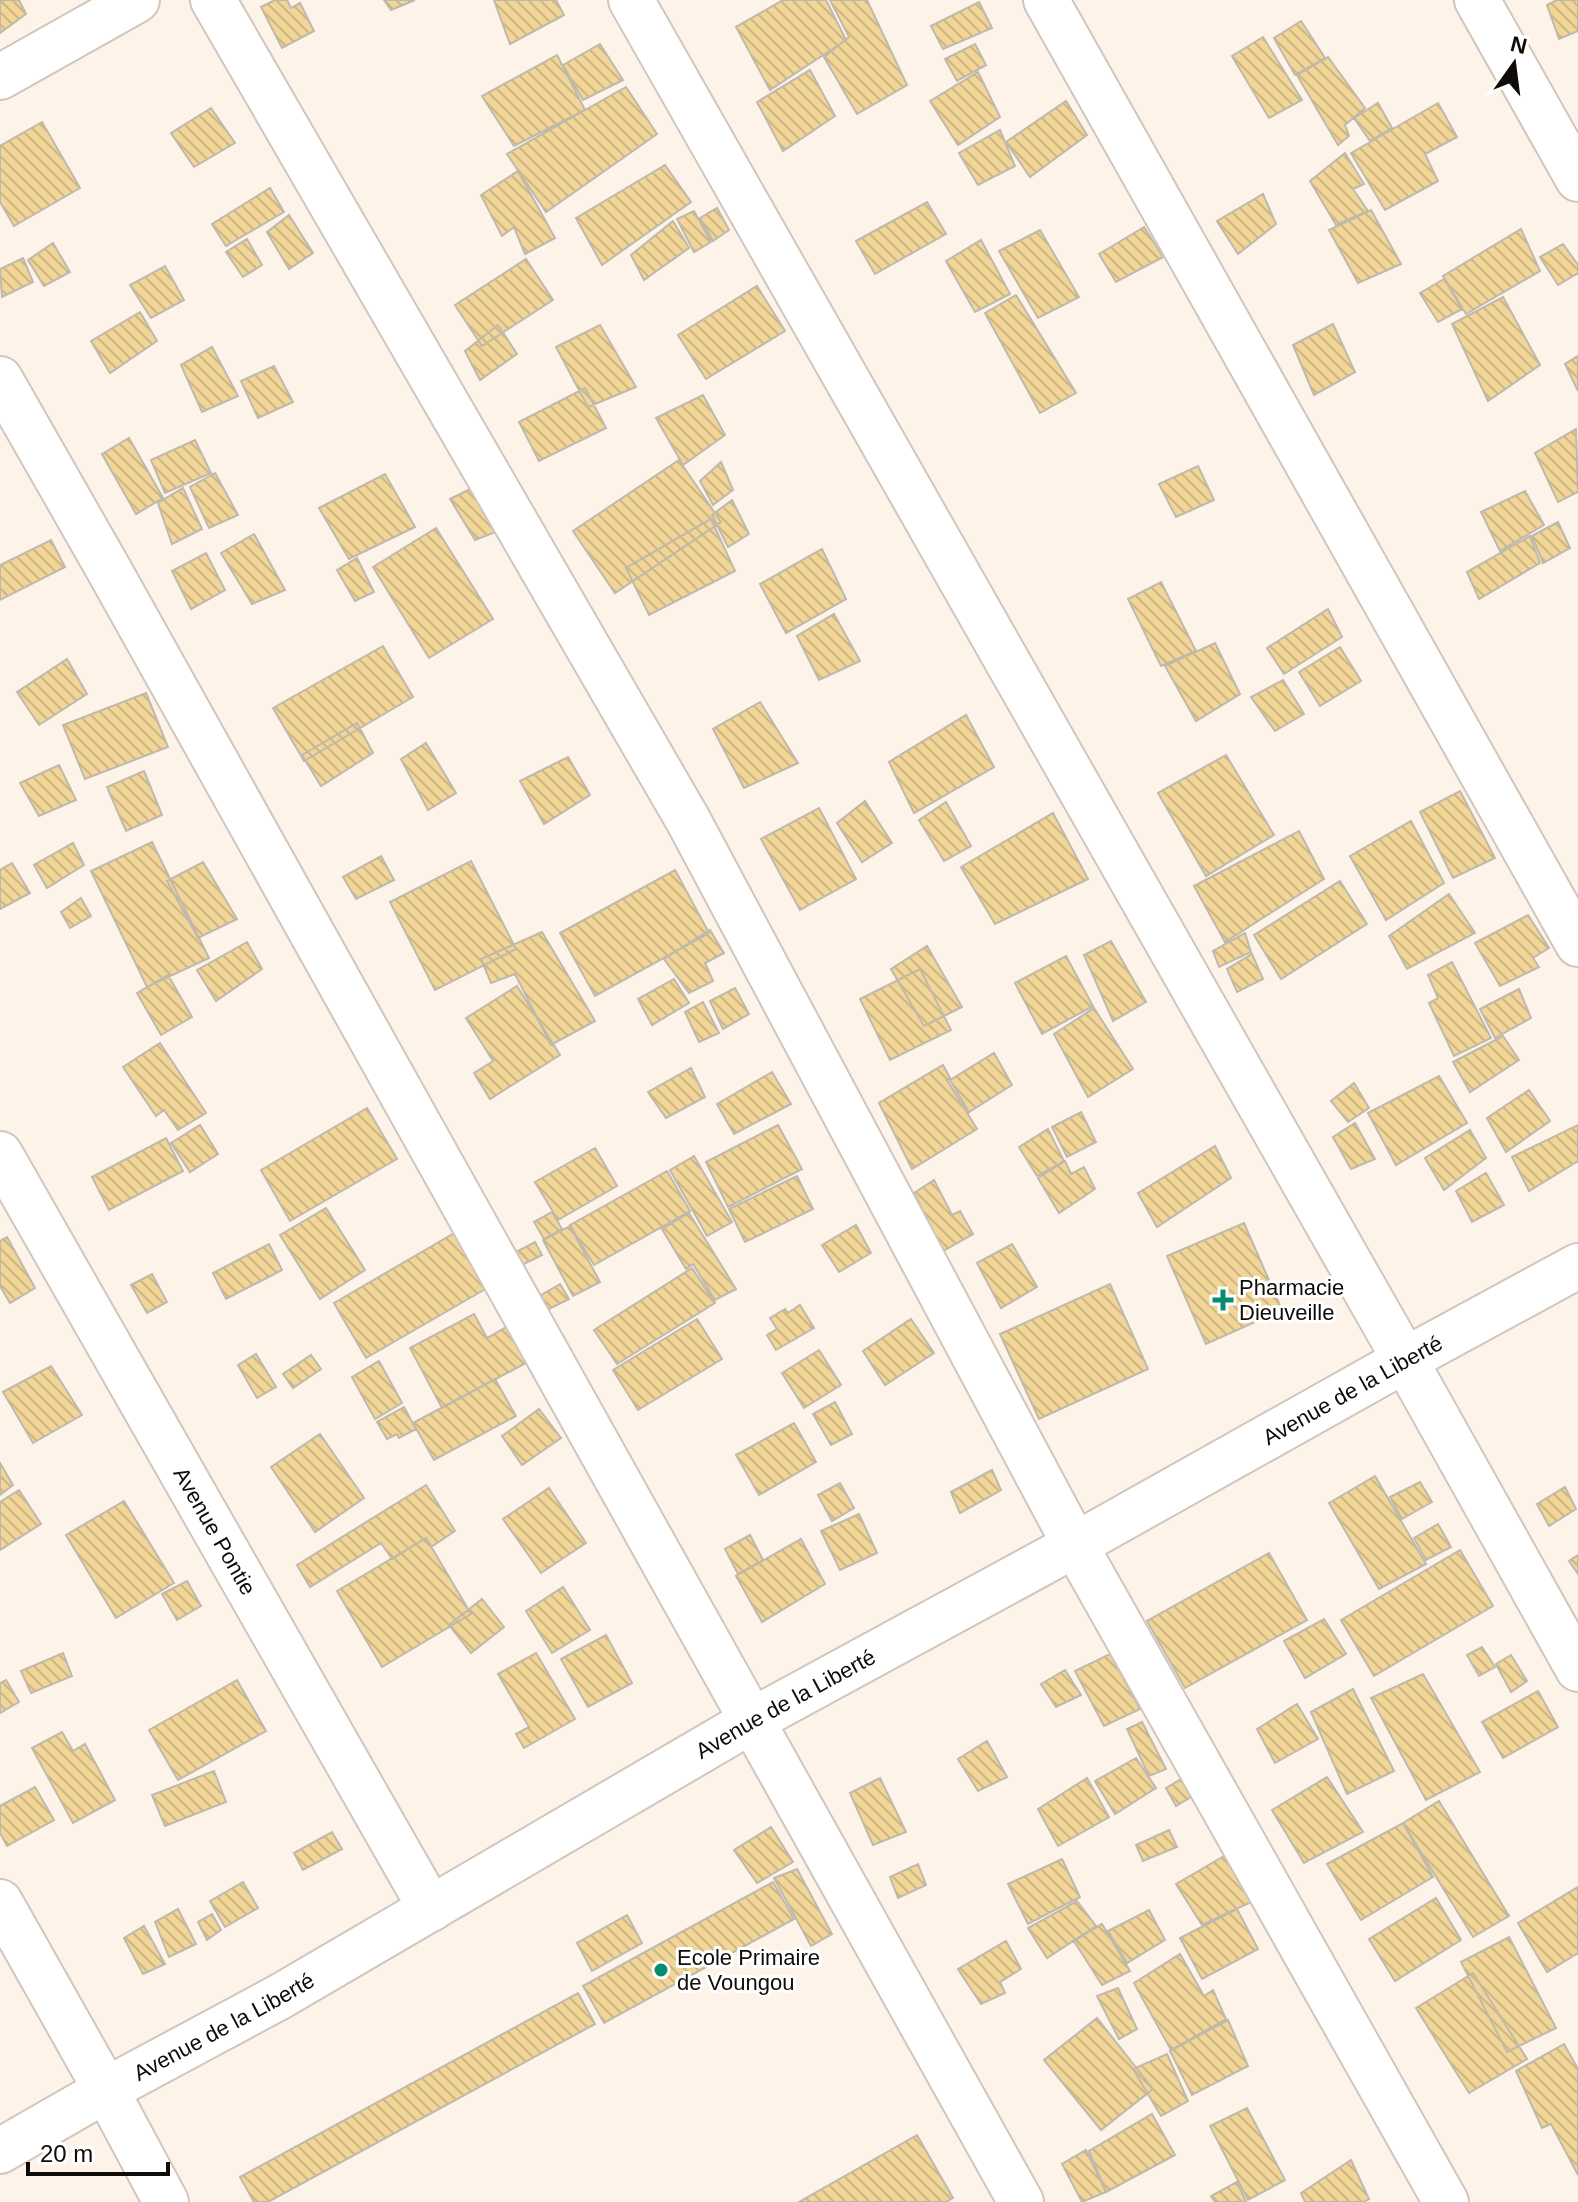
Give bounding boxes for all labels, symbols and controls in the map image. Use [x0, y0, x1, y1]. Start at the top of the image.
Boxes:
north arrow [1474, 24, 1554, 104]
text: N [1508, 31, 1529, 59]
place label: Pharmacie Dieuveille [1239, 1275, 1344, 1325]
marker: Pharmacie Dieuveille [1214, 1291, 1232, 1309]
street label: Avenue de la Liberté [1258, 1330, 1447, 1450]
street label: Avenue Pontie [168, 1463, 261, 1599]
street label: Avenue de la Liberté [691, 1644, 880, 1764]
place label: Ecole Primaire de Voungou [677, 1945, 820, 1995]
marker: Ecole Primaire de Voungou [652, 1961, 670, 1979]
street label: Avenue de la Liberté [129, 1968, 319, 2086]
scale bar [28, 2126, 168, 2176]
text: 20 m [40, 2140, 93, 2167]

